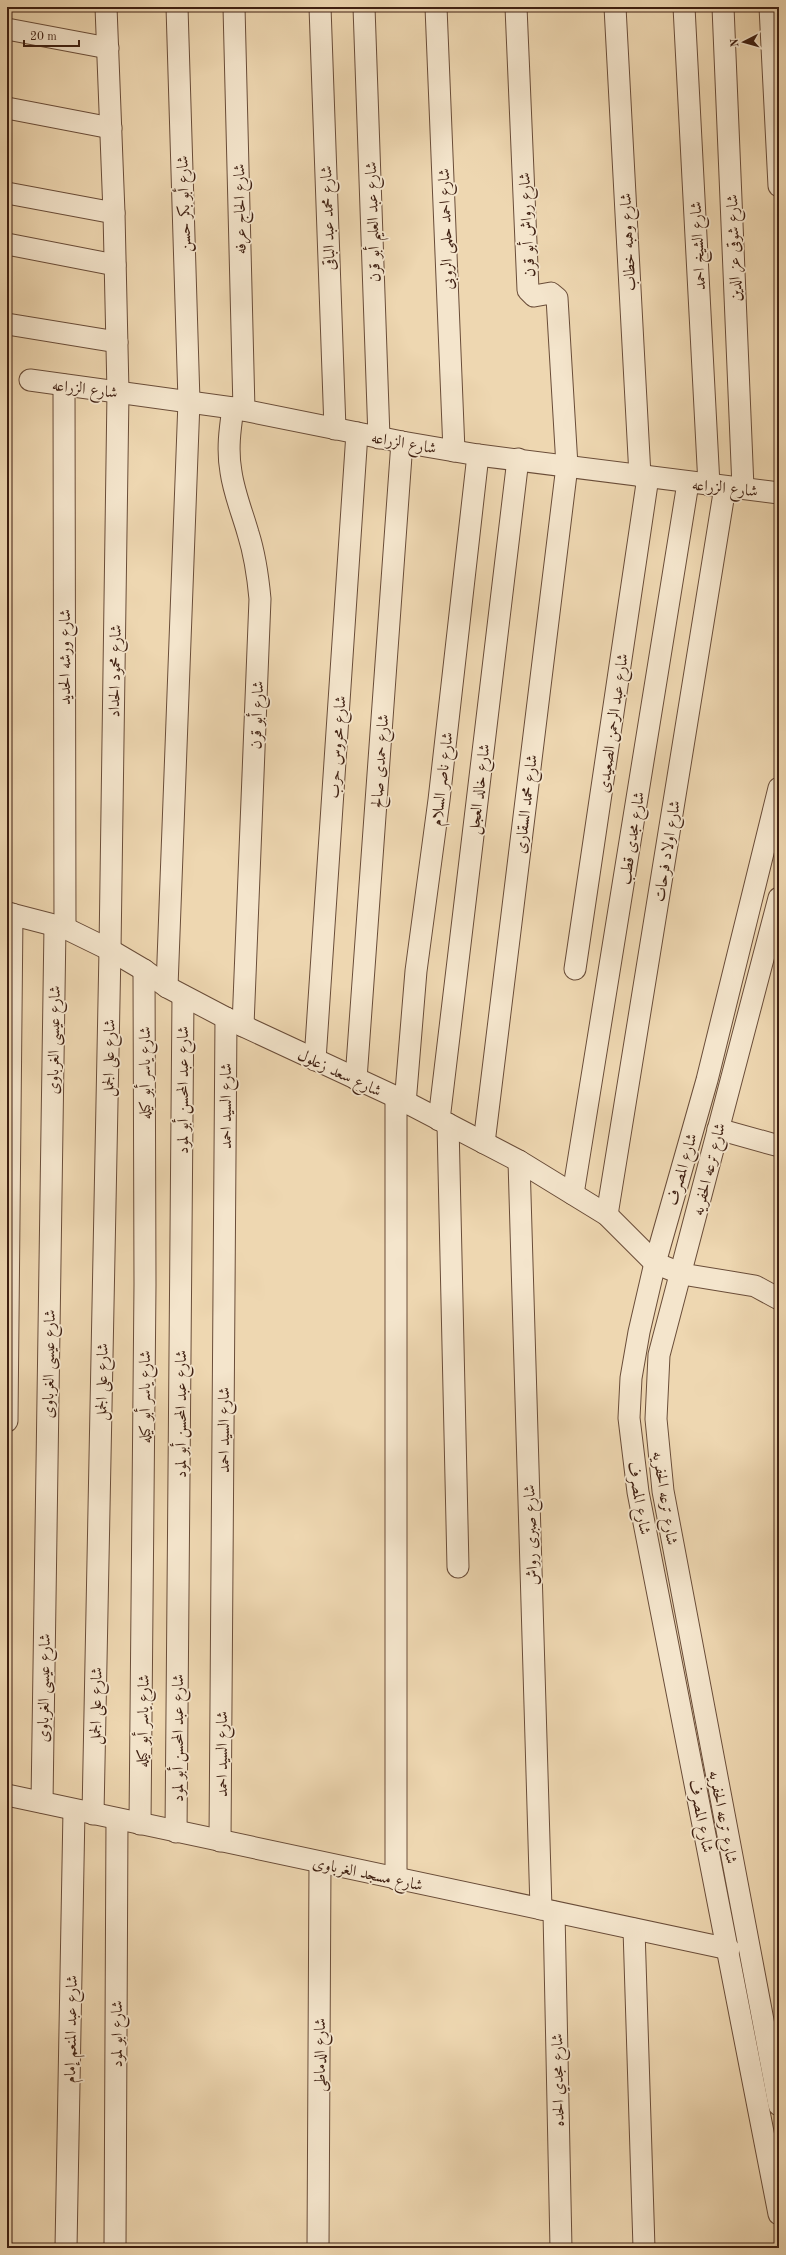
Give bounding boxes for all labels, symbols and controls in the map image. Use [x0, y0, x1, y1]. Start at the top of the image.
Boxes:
scale bar [24, 22, 79, 48]
north arrow [724, 22, 764, 62]
text: 20 m [30, 31, 57, 43]
text: N [730, 38, 741, 48]
street label: شارع أبو بكر حسن [170, 155, 199, 253]
street label: شارع عبد العليم أبو قرن [359, 161, 391, 283]
street label: شارع الحاج عرفه [232, 163, 255, 254]
street label: شارع محمد عبد الباقى [318, 165, 343, 271]
street label: شارع احمد حلمى الروبى [436, 168, 461, 290]
street label: شارع رواش أبو قرن [512, 172, 543, 278]
street label: شارع وهبه خطاب [618, 192, 644, 291]
street label: شارع شوقى عز الدين [724, 194, 749, 302]
street label: شارع الشيخ احمد [689, 201, 714, 291]
street label: شارع الزراعه [51, 377, 119, 406]
street label: شارع الزراعه [369, 429, 438, 462]
street label: شارع الزراعه [691, 477, 759, 504]
street label: شارع ورشه الحديد [58, 609, 78, 705]
street label: شارع محمود الحداد [107, 624, 129, 718]
street label: شارع عبد الرحمن الصعيدى [595, 652, 636, 795]
street label: شارع أبو قرن [244, 680, 271, 750]
street label: شارع محروس حرب [326, 695, 354, 799]
street label: شارع حمدى صالح [370, 714, 396, 809]
street label: شارع ناصر السلام [429, 731, 462, 828]
street label: شارع خالد العجل [466, 743, 497, 836]
street label: شارع محمد السقارى [513, 754, 545, 855]
street label: شارع مجدى قطب [618, 791, 652, 887]
street label: شارع اولاد فرحات [652, 799, 688, 904]
street label: شارع عيسى الغرباوى [46, 985, 68, 1095]
street label: شارع على الجمل [101, 1019, 123, 1097]
street label: شارع ياسر أبو كيله [133, 1026, 158, 1120]
street label: شارع عبد المحسن أبو لمود [171, 1026, 196, 1154]
street label: شارع سعد زعلول [293, 1047, 384, 1104]
street label: شارع السيد احمد [219, 1063, 239, 1149]
street label: شارع ترعه الحفريه [691, 1121, 733, 1218]
street label: شارع المصرف [665, 1132, 705, 1209]
street label: شارع عيسى الغرباوى [41, 1309, 63, 1419]
street label: شارع على الجمل [94, 1343, 116, 1421]
street label: شارع ياسر أبو كيله [133, 1350, 158, 1444]
street label: شارع عبد المحسن أبو لمود [169, 1350, 194, 1478]
street label: شارع السيد احمد [217, 1387, 237, 1473]
street label: شارع ترعه الحفريه [645, 1450, 679, 1547]
street label: شارع المصرف [620, 1460, 652, 1537]
street label: شارع صبرى رواش [522, 1484, 546, 1586]
street label: شارع عيسى الغرباوى [36, 1633, 58, 1743]
street label: شارع على الجمل [88, 1667, 110, 1745]
street label: شارع ياسر أبو كيله [130, 1674, 157, 1768]
street label: شارع عبد المحسن أبو لمود [166, 1674, 191, 1802]
street label: شارع السيد احمد [215, 1711, 235, 1797]
street label: شارع ترعه الحفريه [701, 1769, 739, 1866]
street label: شارع المصرف [681, 1778, 715, 1855]
street label: شارع مسجد الغرباوى [310, 1855, 424, 1898]
street label: شارع عبد المنعم إمام [63, 1975, 87, 2083]
street label: شارع ابو لمود [110, 2000, 130, 2068]
street label: شارع الدماطى [313, 2018, 333, 2092]
street label: شارع مجدي الحده [550, 2033, 572, 2127]

